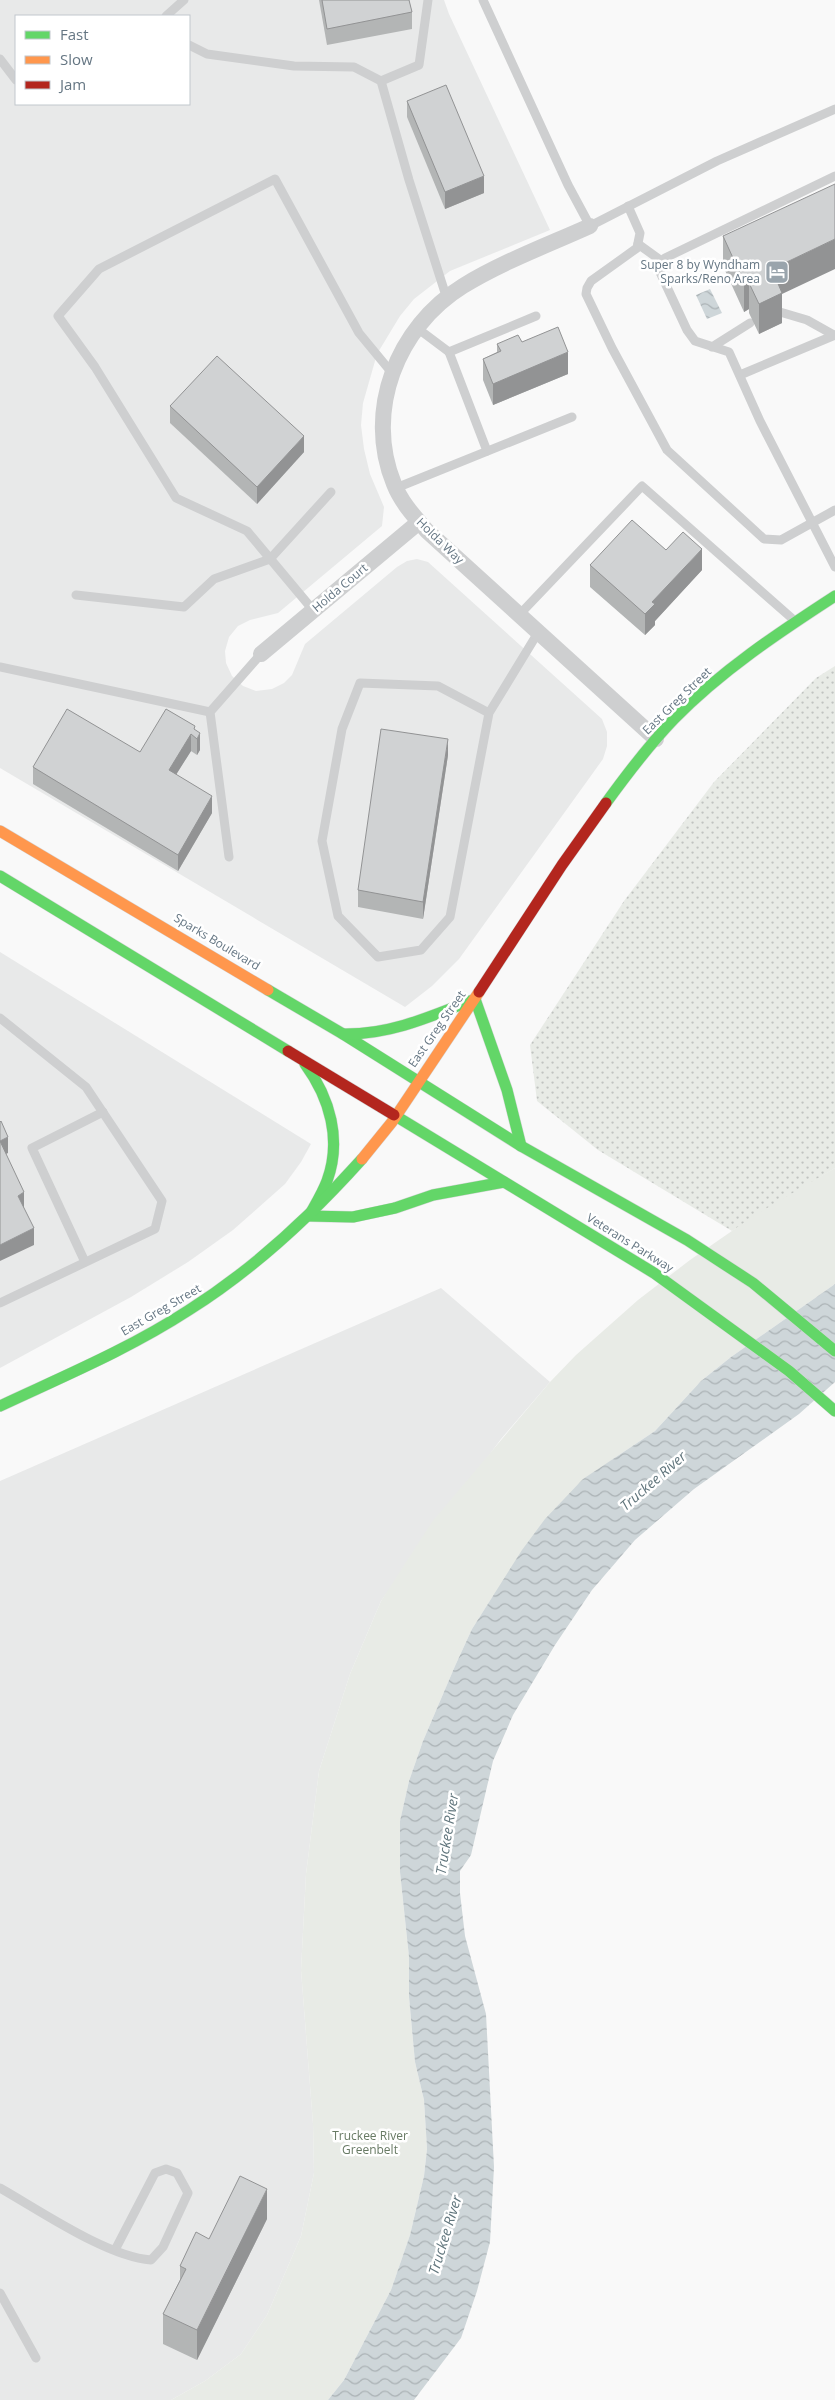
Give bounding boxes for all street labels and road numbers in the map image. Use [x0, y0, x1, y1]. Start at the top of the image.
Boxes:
street label: Holda Way [413, 514, 469, 568]
street label: Holda Court [308, 559, 371, 616]
street label: East Greg Street [638, 663, 715, 738]
street label: Sparks Boulevard [171, 909, 263, 974]
street label: East Greg Street [404, 987, 469, 1070]
street label: Veterans Parkway [583, 1209, 678, 1277]
street label: East Greg Street [118, 1280, 204, 1339]

